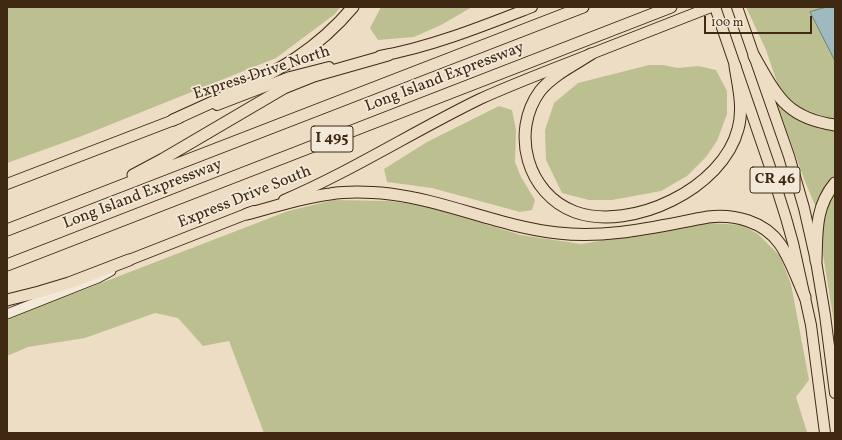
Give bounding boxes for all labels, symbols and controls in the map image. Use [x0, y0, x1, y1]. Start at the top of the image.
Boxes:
scale bar [706, 8, 814, 34]
text: 100 m [711, 15, 743, 31]
street label: Long Island Expressway [363, 39, 527, 117]
street label: Express Drive North [191, 43, 333, 105]
road number: I 495 [311, 126, 353, 152]
street label: Long Island Expressway [61, 156, 225, 234]
street label: Express Drive South [176, 162, 314, 234]
road number: CR 46 [750, 167, 800, 193]

